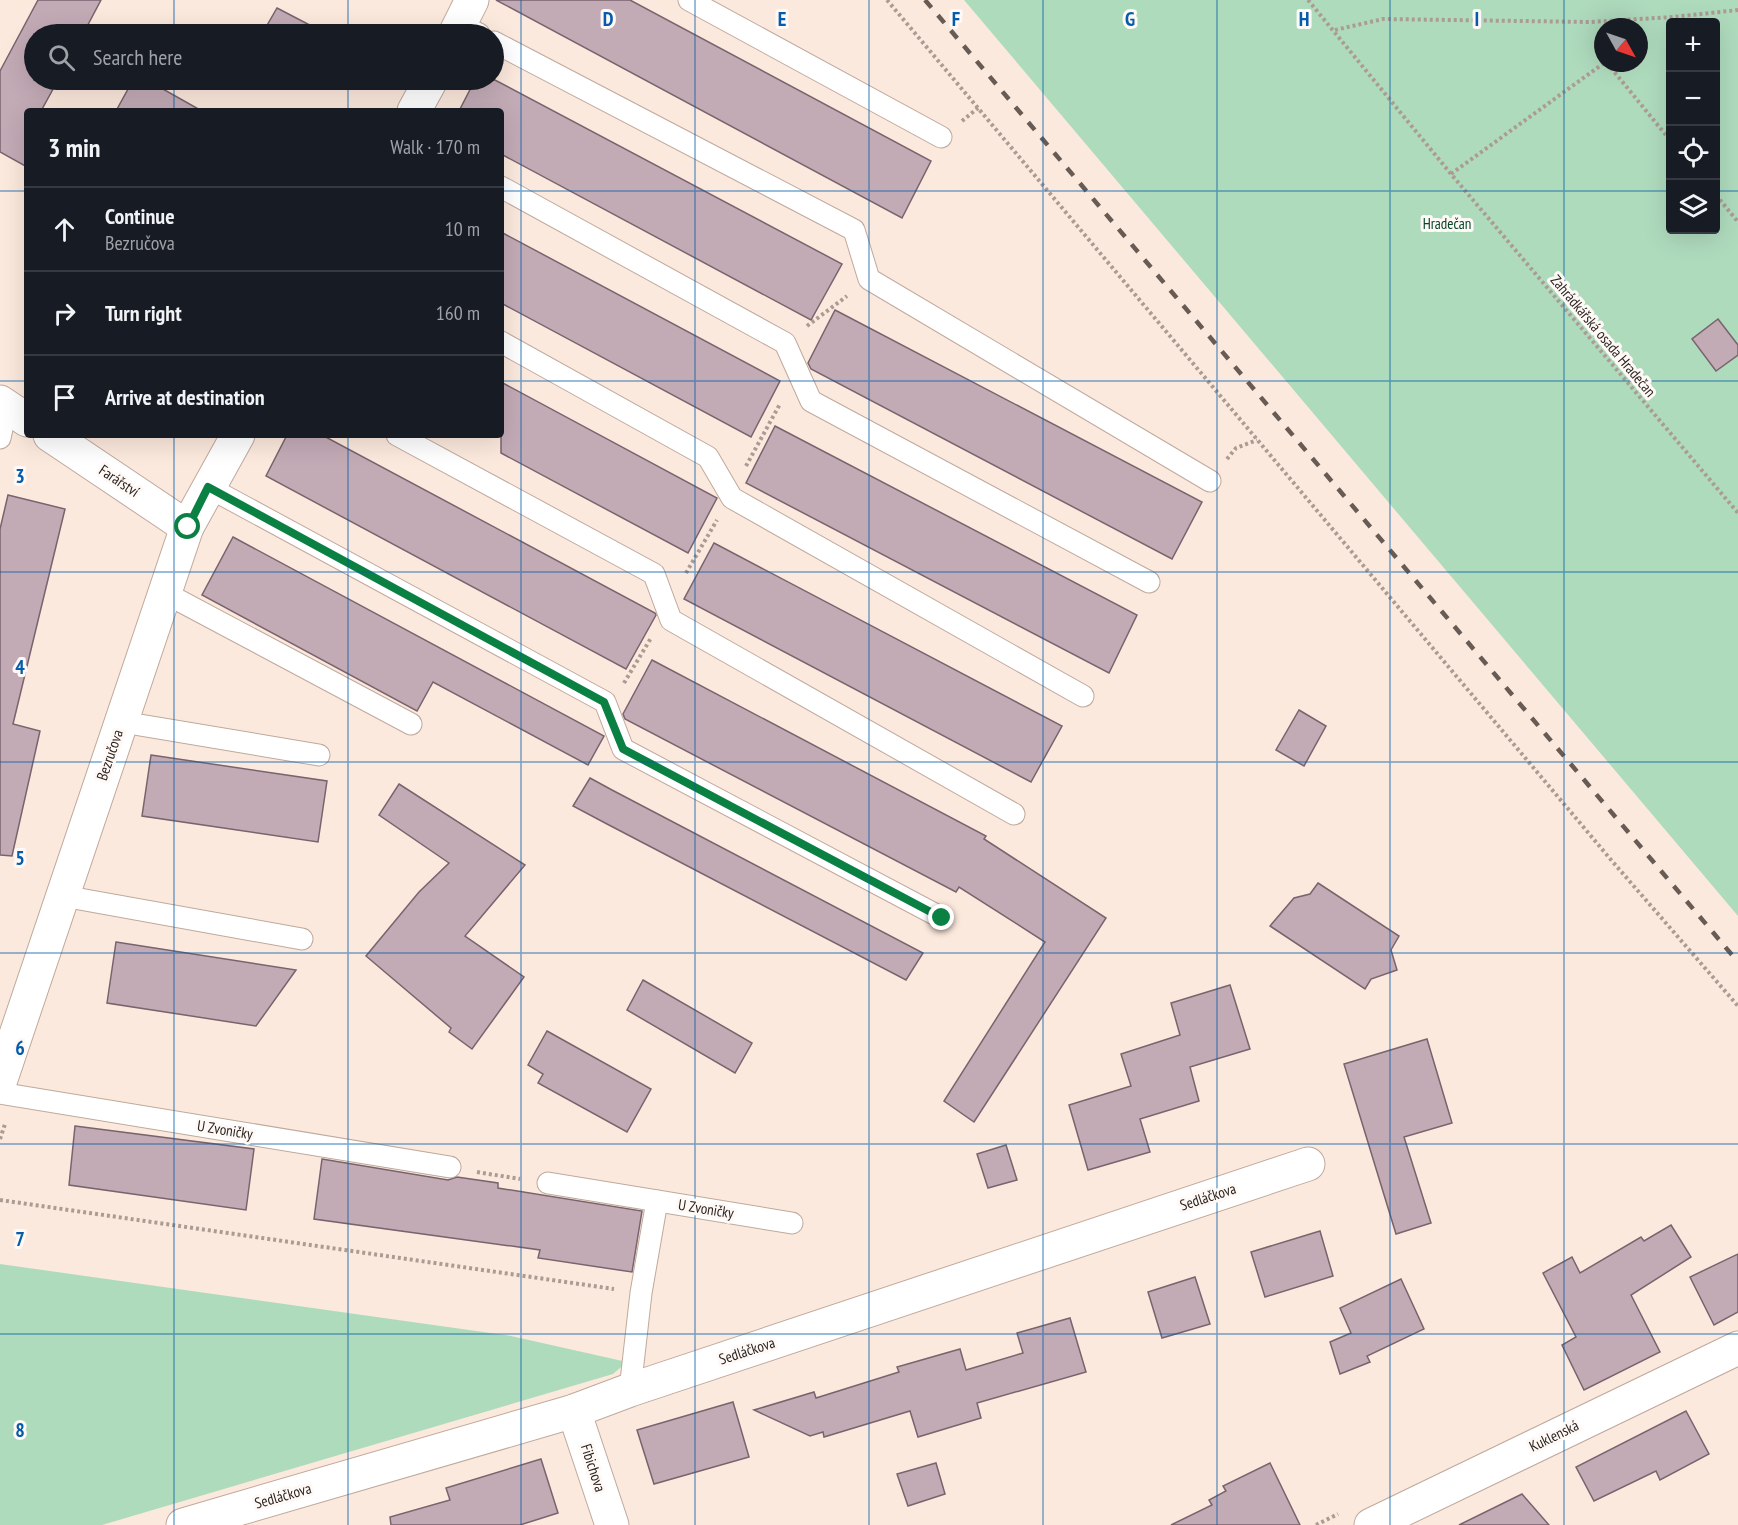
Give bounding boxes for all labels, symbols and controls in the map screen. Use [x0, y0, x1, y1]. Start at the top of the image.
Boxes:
text: D [603, 6, 614, 32]
text: E [778, 6, 786, 32]
text: F [952, 6, 960, 32]
text: G [1125, 6, 1135, 32]
text: H [1299, 6, 1309, 32]
text: I [1475, 6, 1479, 32]
north arrow [1594, 18, 1648, 72]
map controls [1666, 18, 1720, 234]
button: + [1666, 18, 1720, 72]
search box [24, 24, 504, 90]
icon: search [45, 41, 78, 74]
text: Search here [93, 43, 182, 71]
button: − [1666, 72, 1720, 126]
button: locate [1666, 126, 1720, 180]
text: 3 min [48, 131, 101, 164]
text: Walk · 170 m [390, 134, 480, 160]
button: layers [1666, 180, 1720, 234]
text: Continue [105, 202, 175, 230]
icon: ahead [48, 213, 81, 246]
park label: Hradečan [1423, 214, 1471, 233]
text: 10 m [445, 216, 480, 242]
text: Bezručova [105, 230, 175, 256]
street label: Zahrádkářská osada Hradečan [1547, 271, 1660, 401]
icon: right [48, 297, 81, 330]
text: Turn right [105, 299, 182, 327]
text: 160 m [436, 300, 480, 326]
icon: arrive [48, 381, 81, 414]
text: Arrive at destination [105, 383, 265, 411]
street label: Farářství [95, 460, 144, 501]
text: 3 [15, 463, 25, 489]
route start [174, 513, 200, 539]
text: 4 [15, 654, 25, 680]
street label: Bezručova [92, 727, 127, 783]
text: 5 [15, 845, 25, 871]
route end [928, 904, 954, 930]
text: 6 [15, 1035, 25, 1061]
street label: U Zvoničky [196, 1116, 255, 1143]
street label: Sedláčkova [1177, 1179, 1238, 1214]
street label: U Zvoničky [677, 1195, 736, 1222]
text: 7 [15, 1226, 25, 1252]
street label: Sedláčkova [716, 1333, 777, 1368]
street label: Kuklenská [1526, 1415, 1582, 1456]
text: 8 [15, 1417, 25, 1443]
street label: Fibichova [577, 1441, 610, 1494]
street label: Sedláčkova [252, 1478, 313, 1513]

